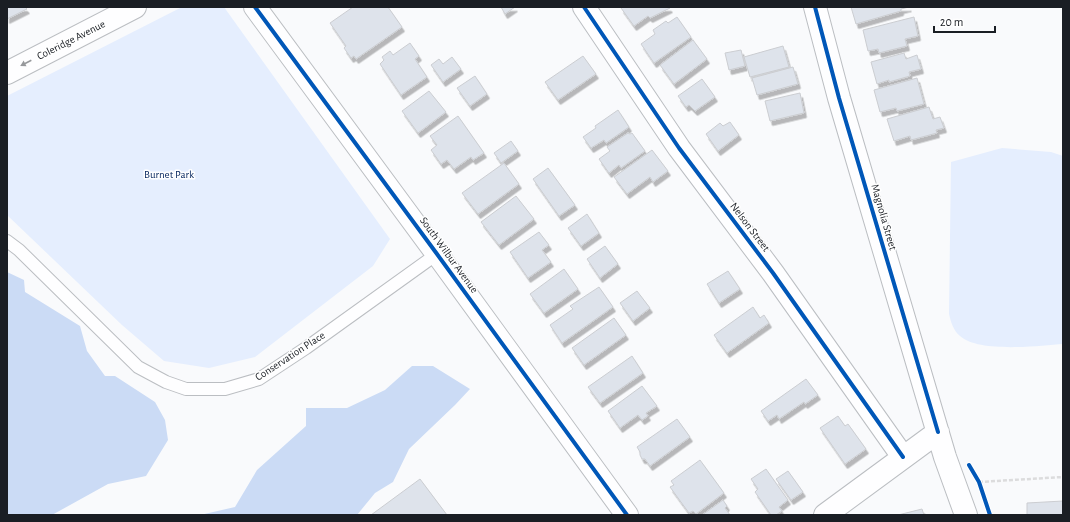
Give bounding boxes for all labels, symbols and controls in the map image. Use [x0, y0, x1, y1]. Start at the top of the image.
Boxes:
scale bar [934, 8, 995, 34]
text: 20 m [940, 16, 963, 28]
street label: Coleridge Avenue [35, 18, 107, 62]
one-way arrow [20, 60, 32, 67]
park label: Burnet Park [144, 169, 194, 180]
street label: Magnolia Street [869, 183, 899, 252]
street label: Nelson Street [728, 201, 772, 254]
street label: South Wilbur Avenue [418, 215, 480, 295]
street label: Conservation Place [253, 329, 327, 383]

